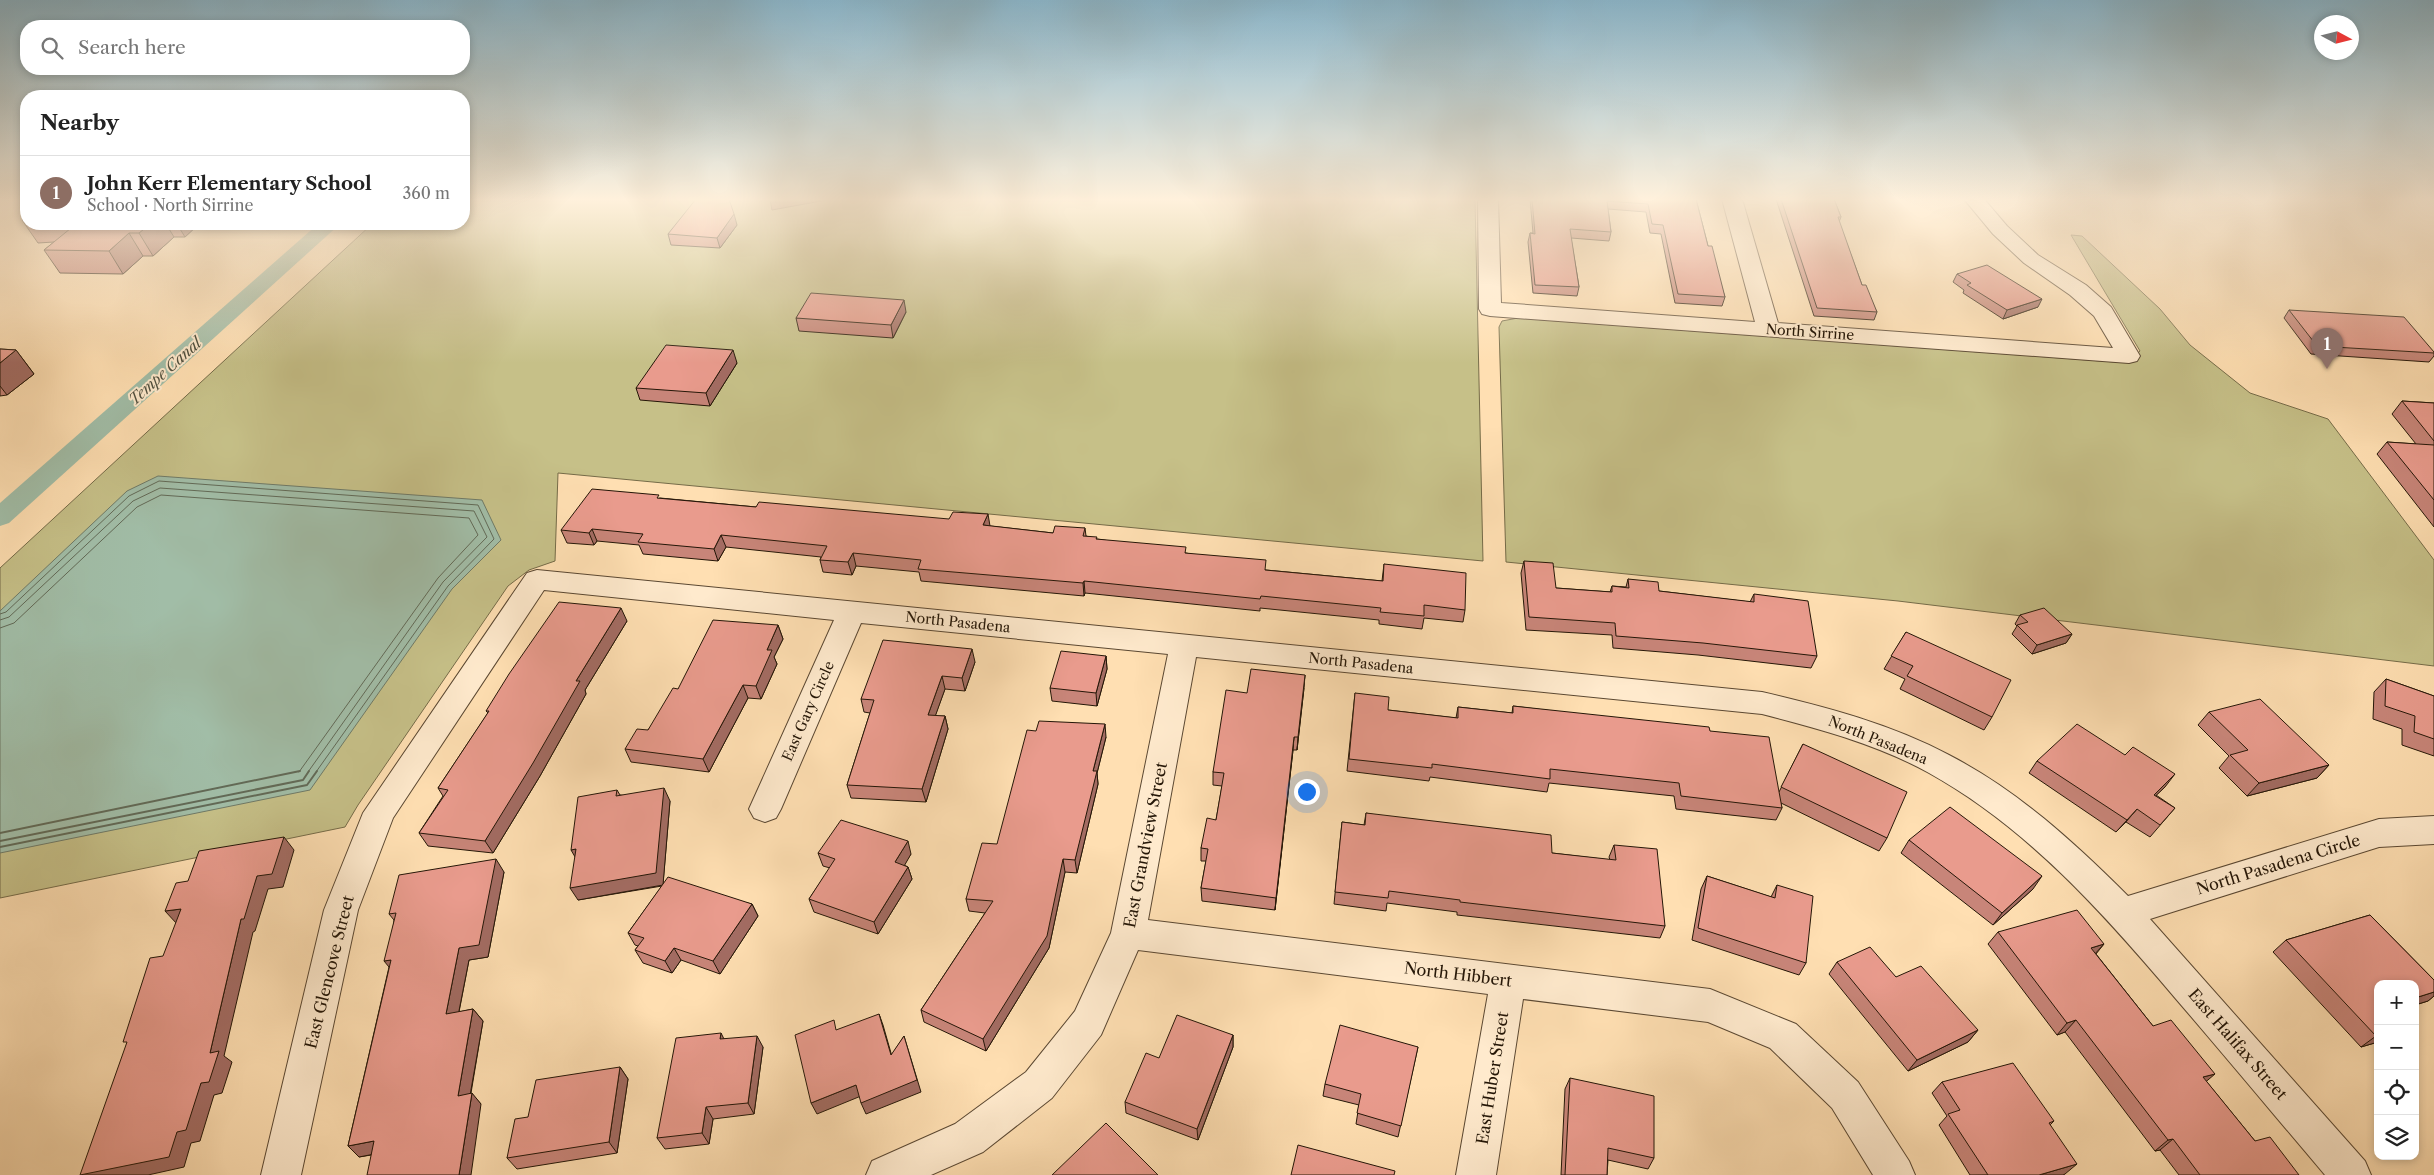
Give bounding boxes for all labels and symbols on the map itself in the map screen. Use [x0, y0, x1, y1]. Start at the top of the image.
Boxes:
north arrow [2314, 15, 2359, 60]
street label: North Sirrine [1765, 320, 1855, 344]
pin: 1 [2311, 328, 2343, 369]
water label: Tempe Canal [125, 332, 207, 409]
street label: North Pasadena [905, 608, 1012, 637]
street label: North Pasadena [1308, 649, 1415, 678]
street label: East Gary Circle [778, 658, 838, 764]
street label: North Pasadena [1826, 712, 1931, 768]
street label: East Grandview Street [1119, 760, 1171, 930]
your location [1294, 779, 1320, 805]
street label: North Pasadena Circle [2194, 829, 2363, 898]
street label: East Glencove Street [300, 893, 358, 1051]
street label: North Hibbert [1403, 957, 1513, 991]
street label: East Halifax Street [2184, 984, 2292, 1104]
street label: East Huber Street [1472, 1010, 1512, 1146]

